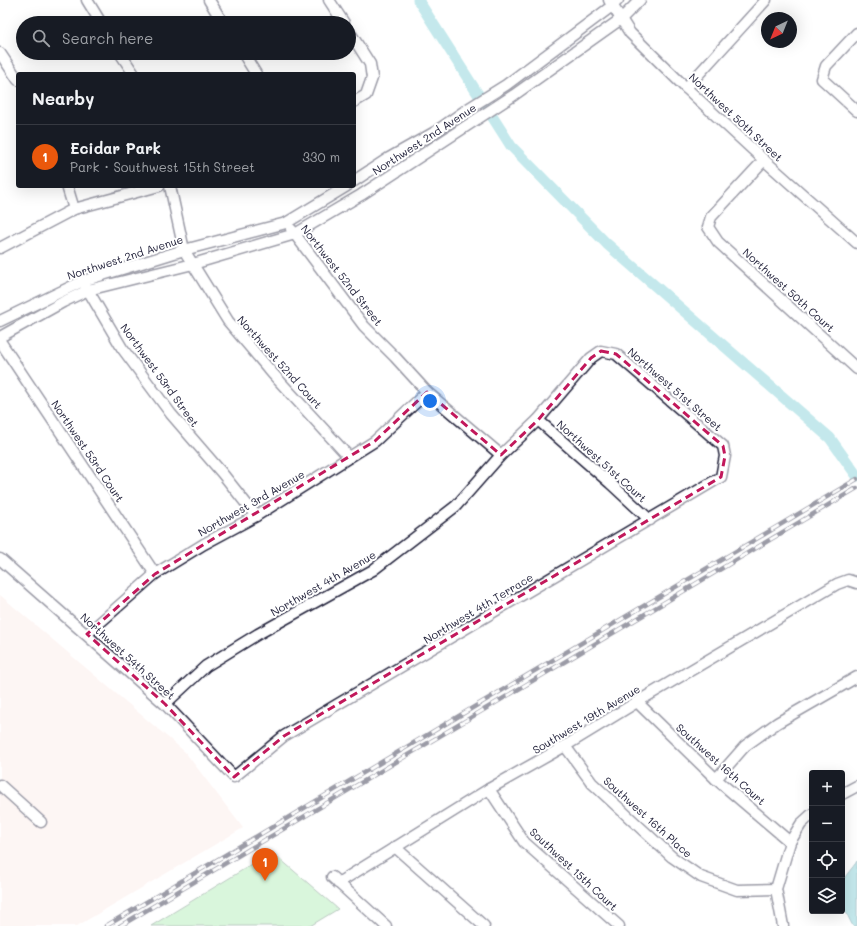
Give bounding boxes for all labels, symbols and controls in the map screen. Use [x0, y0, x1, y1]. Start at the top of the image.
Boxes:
north arrow [761, 12, 797, 48]
search box [16, 16, 356, 60]
icon: search [30, 27, 52, 49]
text: Search here [62, 28, 153, 48]
street label: Northwest 50th Street [686, 70, 786, 165]
text: Nearby [32, 87, 94, 109]
street label: Northwest 2nd Avenue [369, 100, 479, 178]
text: Ecidar Park [70, 138, 161, 158]
text: 1 [42, 148, 48, 165]
text: 330 m [302, 148, 340, 165]
text: Park · Southwest 15th Street [70, 158, 255, 175]
street label: Northwest 52nd Street [298, 221, 386, 329]
street label: Northwest 2nd Avenue [65, 231, 185, 283]
street label: Northwest 50th Court [740, 245, 838, 335]
street label: Northwest 52nd Court [234, 312, 326, 412]
street label: Northwest 53rd Street [117, 320, 203, 430]
street label: Northwest 51st Street [625, 344, 725, 434]
your location [420, 391, 440, 411]
street label: Northwest 53rd Court [48, 397, 128, 505]
street label: Northwest 51st Court [554, 417, 650, 506]
street label: Northwest 3rd Avenue [195, 466, 307, 540]
street label: Northwest 4th Avenue [268, 547, 379, 619]
street label: Northwest 4th Terrace [420, 569, 536, 647]
street label: Northwest 54th Street [77, 609, 179, 703]
street label: Southwest 19th Avenue [529, 681, 643, 757]
street label: Southwest 16th Court [673, 720, 769, 808]
map controls [809, 770, 845, 914]
button: + [809, 770, 845, 806]
street label: Southwest 16th Place [600, 773, 696, 861]
button: − [809, 806, 845, 842]
street label: Southwest 15th Court [527, 824, 621, 914]
button: locate [809, 842, 845, 878]
pin: 1 [252, 848, 278, 881]
button: layers [809, 878, 845, 914]

